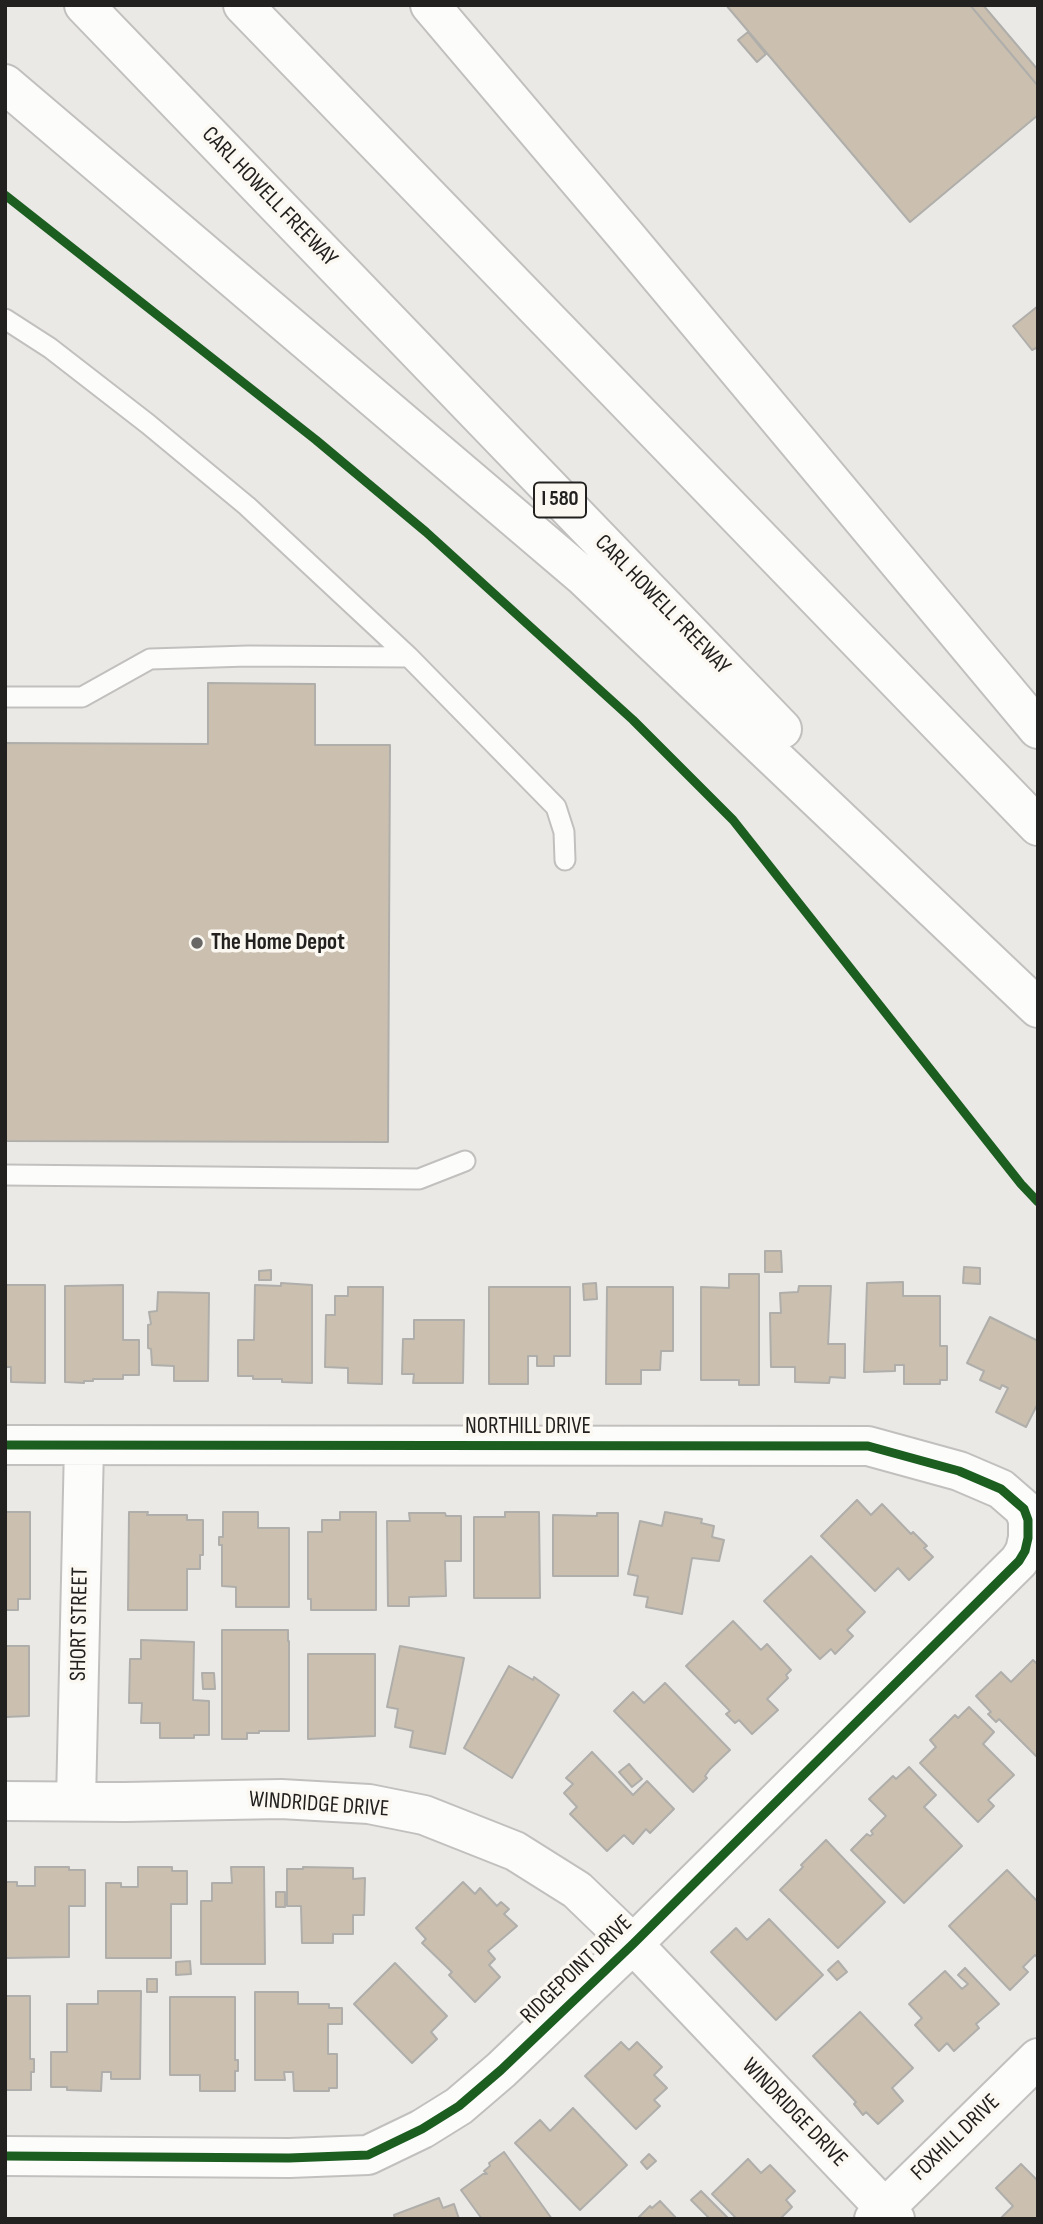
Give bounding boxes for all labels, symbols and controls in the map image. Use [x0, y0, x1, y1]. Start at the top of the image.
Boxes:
street label: CARL HOWELL FREEWAY [195, 121, 343, 273]
road number: I 580 [534, 482, 586, 518]
street label: CARL HOWELL FREEWAY [588, 529, 736, 681]
place label: The Home Depot [211, 929, 345, 957]
marker: The Home Depot [189, 935, 205, 951]
street label: NORTHILL DRIVE [465, 1413, 591, 1441]
street label: SHORT STREET [65, 1567, 95, 1681]
street label: WINDRIDGE DRIVE [248, 1786, 390, 1824]
street label: RIDGEPOINT DRIVE [515, 1910, 639, 2030]
street label: WINDRIDGE DRIVE [735, 2053, 853, 2173]
street label: FOXHILL DRIVE [906, 2089, 1006, 2187]

